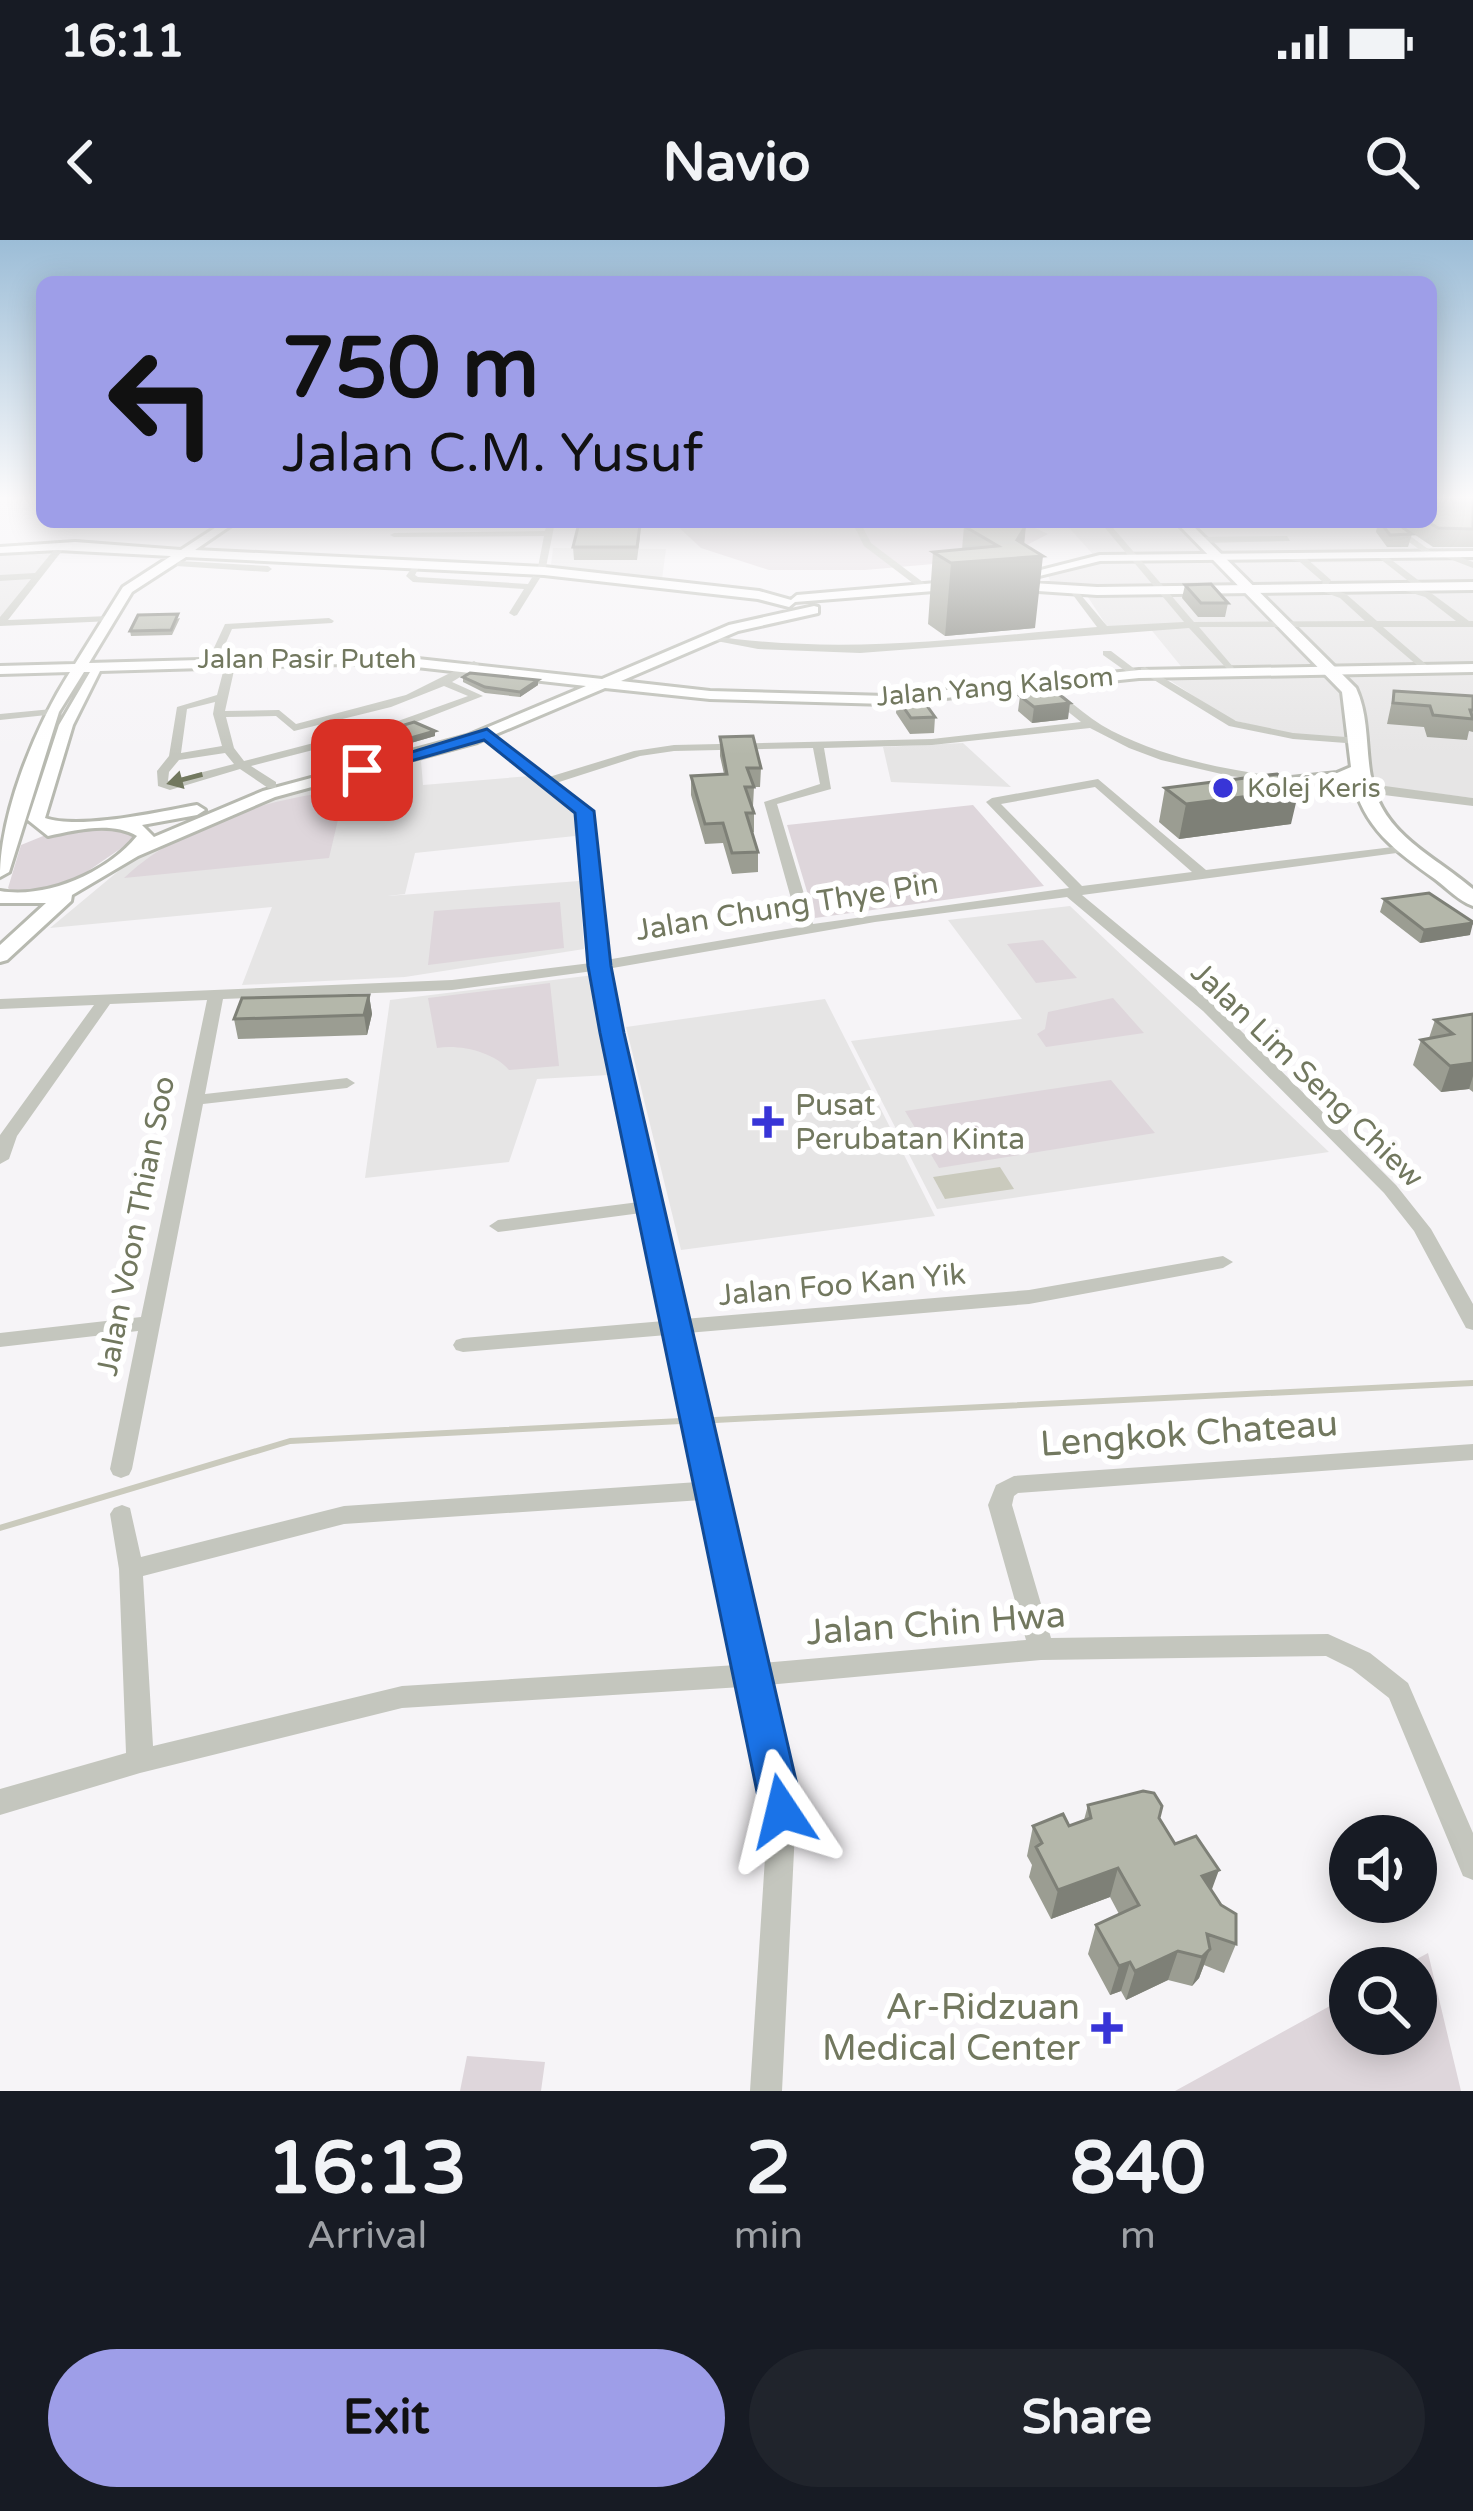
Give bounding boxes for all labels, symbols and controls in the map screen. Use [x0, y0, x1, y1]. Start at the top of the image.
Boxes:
text: 16:11 [60, 15, 185, 69]
icon: back [48, 129, 114, 195]
icon: search [1359, 129, 1425, 195]
text: Navio [662, 130, 811, 195]
text: 750 m [282, 319, 539, 420]
icon: left [84, 324, 240, 480]
text: Jalan C.M. Yusuf [282, 421, 703, 486]
street label: Jalan Pasir Puteh [197, 643, 417, 676]
street label: Jalan Yang Kalsom [875, 660, 1115, 714]
pin [311, 719, 413, 821]
icon: arrive [329, 737, 395, 803]
one-way arrow [167, 770, 204, 789]
place label: Kolej Keris [1247, 772, 1381, 805]
marker: Kolej Keris [1210, 775, 1236, 801]
street label: Jalan Chung Thye Pin [633, 865, 941, 949]
street label: Jalan Lim Seng Chiew [1183, 954, 1431, 1196]
street label: Jalan Voon Thian Soo [89, 1073, 183, 1379]
place label: Pusat Perubatan Kinta [795, 1087, 1025, 1158]
marker: Pusat Perubatan Kinta [752, 1106, 784, 1138]
street label: Jalan Foo Kan Yik [717, 1256, 967, 1314]
street label: Lengkok Chateau [1039, 1402, 1339, 1466]
street label: Jalan Chin Hwa [805, 1593, 1067, 1655]
position arrow [719, 1748, 845, 1874]
map controls [1329, 1815, 1437, 2055]
button: sound [1329, 1815, 1437, 1923]
button: search [1329, 1947, 1437, 2055]
place label: Ar-Ridzuan Medical Center [822, 1986, 1080, 2070]
marker: Ar-Ridzuan Medical Center [1091, 2012, 1123, 2044]
text: 16:13 [267, 2126, 467, 2213]
text: 2 [746, 2126, 791, 2213]
text: 840 [1070, 2126, 1206, 2213]
text: Arrival [307, 2212, 427, 2259]
text: min [734, 2212, 803, 2259]
text: m [1120, 2212, 1156, 2259]
button: Exit [48, 2349, 725, 2487]
button: Share [749, 2349, 1425, 2487]

